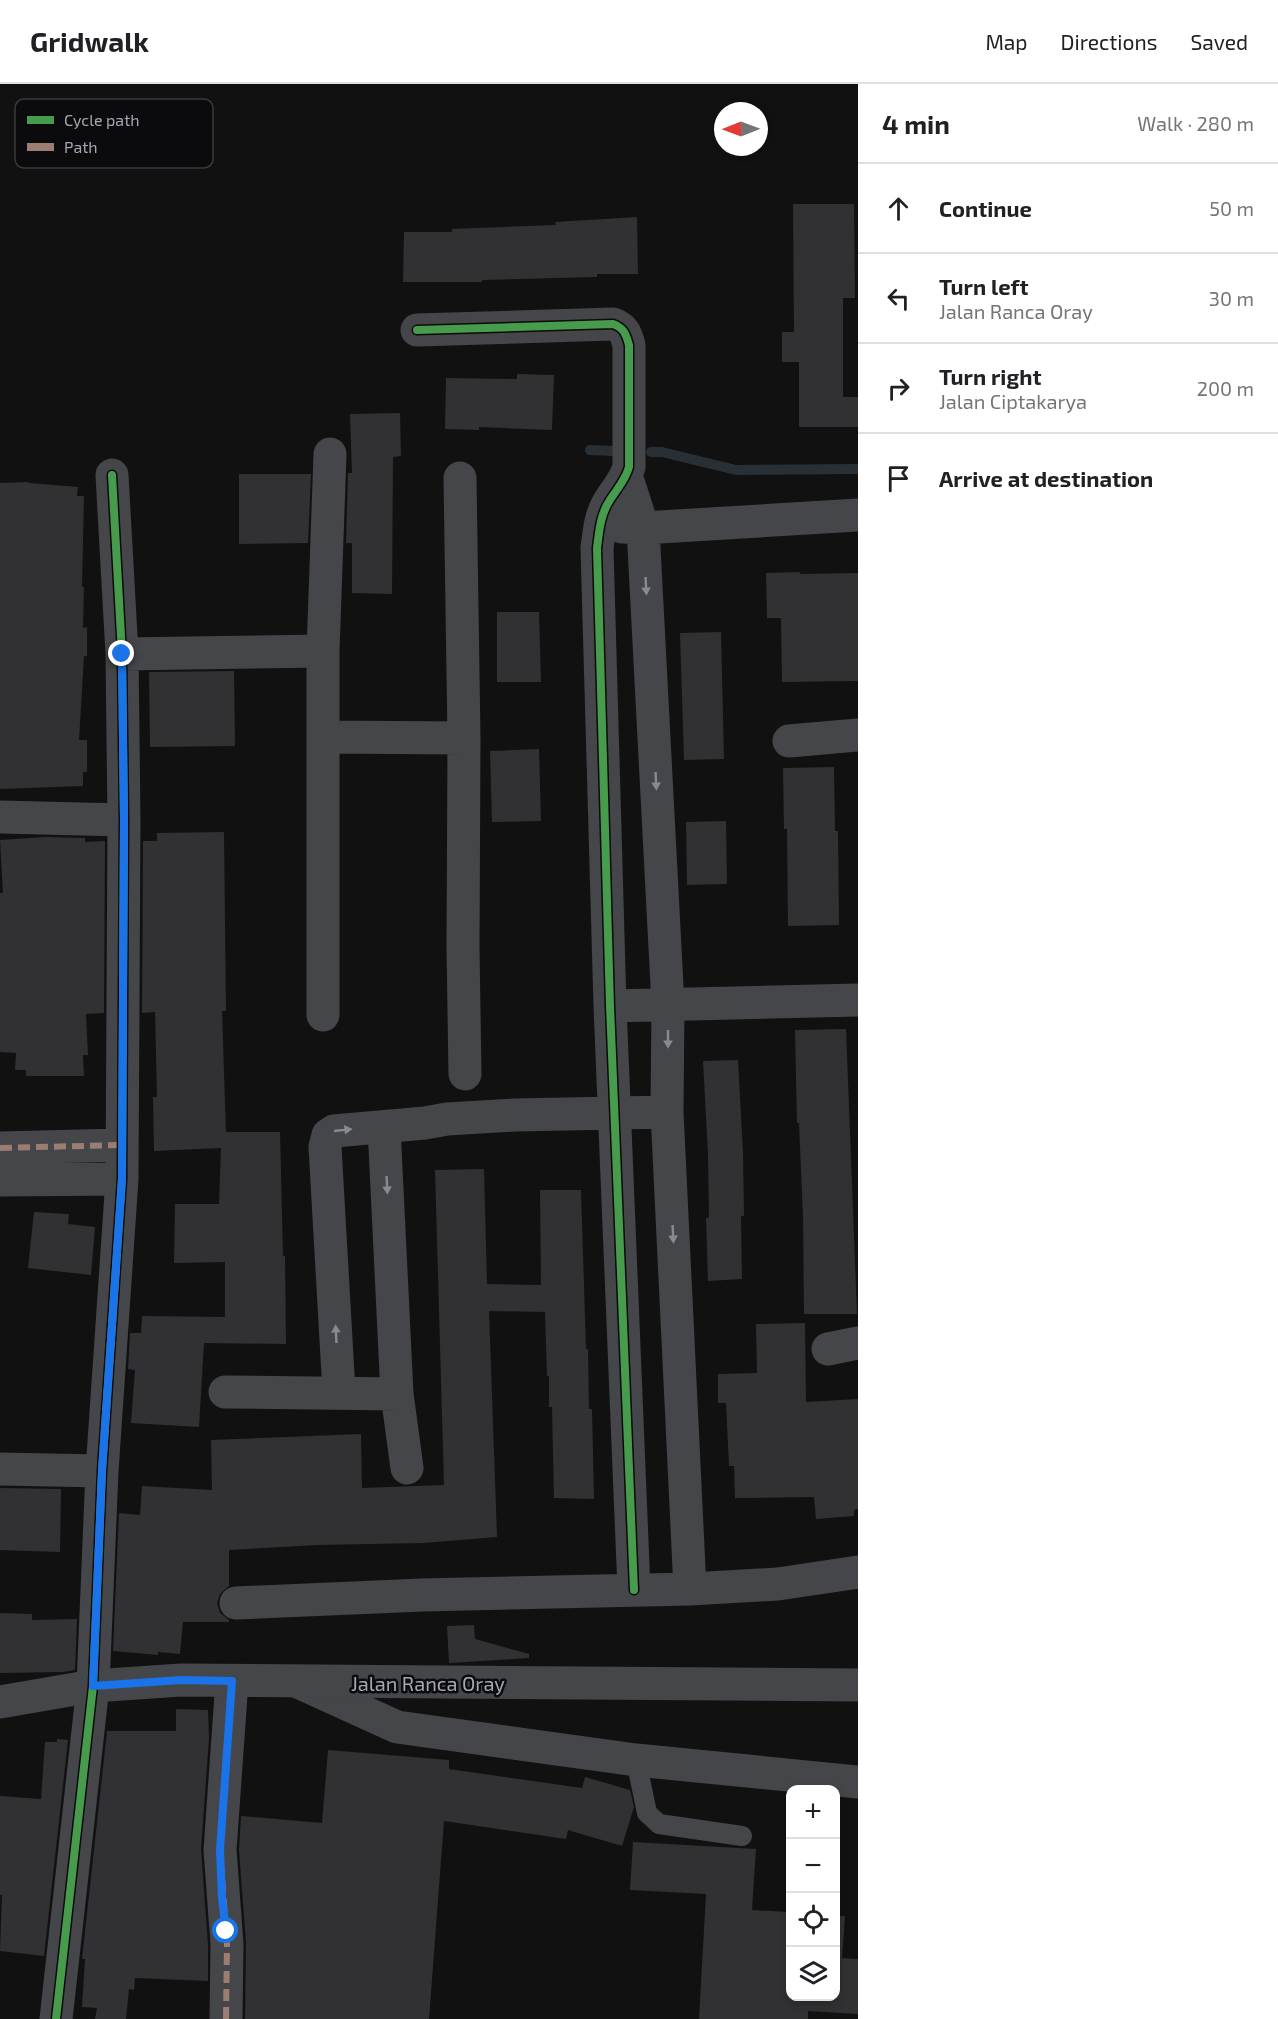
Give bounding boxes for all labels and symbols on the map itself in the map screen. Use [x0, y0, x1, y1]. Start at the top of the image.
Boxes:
legend [15, 99, 213, 168]
north arrow [714, 102, 768, 156]
text: Cycle path [64, 110, 140, 129]
text: Path [64, 137, 98, 156]
one-way arrow [641, 577, 650, 596]
route end [108, 640, 134, 666]
one-way arrow [651, 772, 661, 791]
one-way arrow [663, 1029, 673, 1048]
one-way arrow [334, 1125, 353, 1135]
one-way arrow [382, 1176, 391, 1195]
one-way arrow [669, 1224, 678, 1243]
one-way arrow [331, 1324, 340, 1343]
street label: Jalan Ranca Oray [351, 1671, 505, 1695]
route start [212, 1917, 238, 1943]

